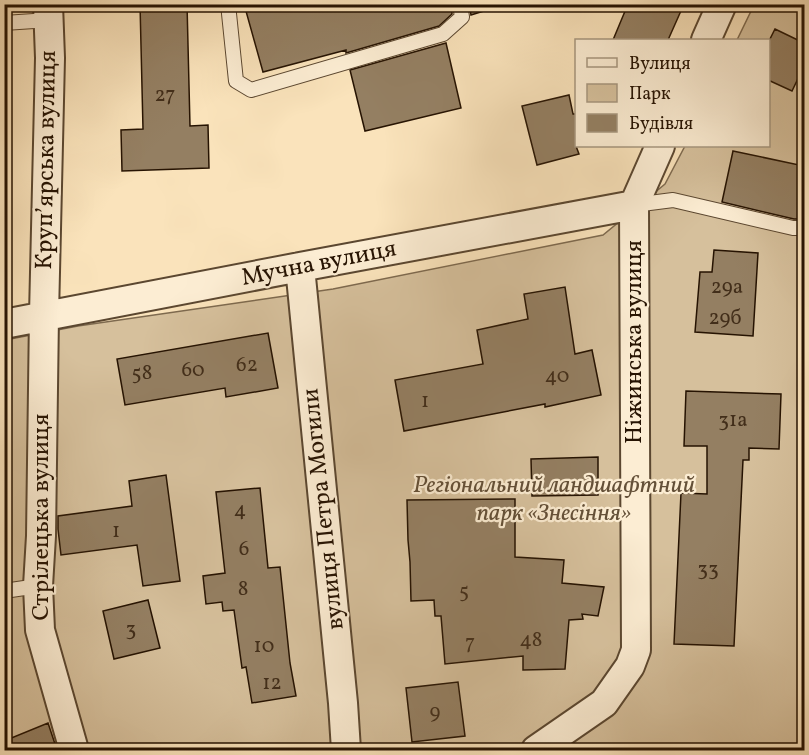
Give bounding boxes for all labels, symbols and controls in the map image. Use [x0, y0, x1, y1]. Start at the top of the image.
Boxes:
legend [575, 39, 770, 147]
street label: Крупʼярська вулиця [28, 50, 66, 270]
text: Вулиця [629, 52, 691, 77]
house number: 27 [155, 81, 175, 110]
text: Парк [629, 82, 671, 107]
text: Будівля [629, 112, 693, 137]
street label: Мучна вулиця [239, 232, 399, 296]
street label: Ніжинська вулиця [618, 240, 652, 444]
house number: 29а [711, 273, 743, 302]
house number: 29б [708, 304, 742, 333]
house number: 62 [236, 351, 258, 380]
house number: 60 [181, 356, 205, 385]
house number: 58 [132, 359, 152, 388]
house number: 40 [545, 362, 569, 391]
street label: вулиця Петра Могили [294, 387, 354, 631]
house number: 1 [421, 387, 429, 416]
house number: 31а [718, 406, 748, 435]
street label: Стрілецька вулиця [25, 414, 59, 620]
park label: Регіональний ландшафтний парк «Знесіння» [413, 469, 695, 531]
house number: 4 [234, 496, 246, 525]
house number: 1 [112, 517, 120, 546]
house number: 6 [239, 535, 249, 564]
house number: 33 [697, 555, 719, 584]
house number: 8 [238, 575, 248, 604]
house number: 5 [459, 577, 469, 606]
house number: 3 [126, 615, 136, 644]
house number: 48 [520, 626, 542, 655]
house number: 7 [465, 629, 475, 658]
house number: 10 [254, 632, 274, 661]
house number: 12 [262, 669, 282, 698]
house number: 9 [430, 698, 441, 727]

